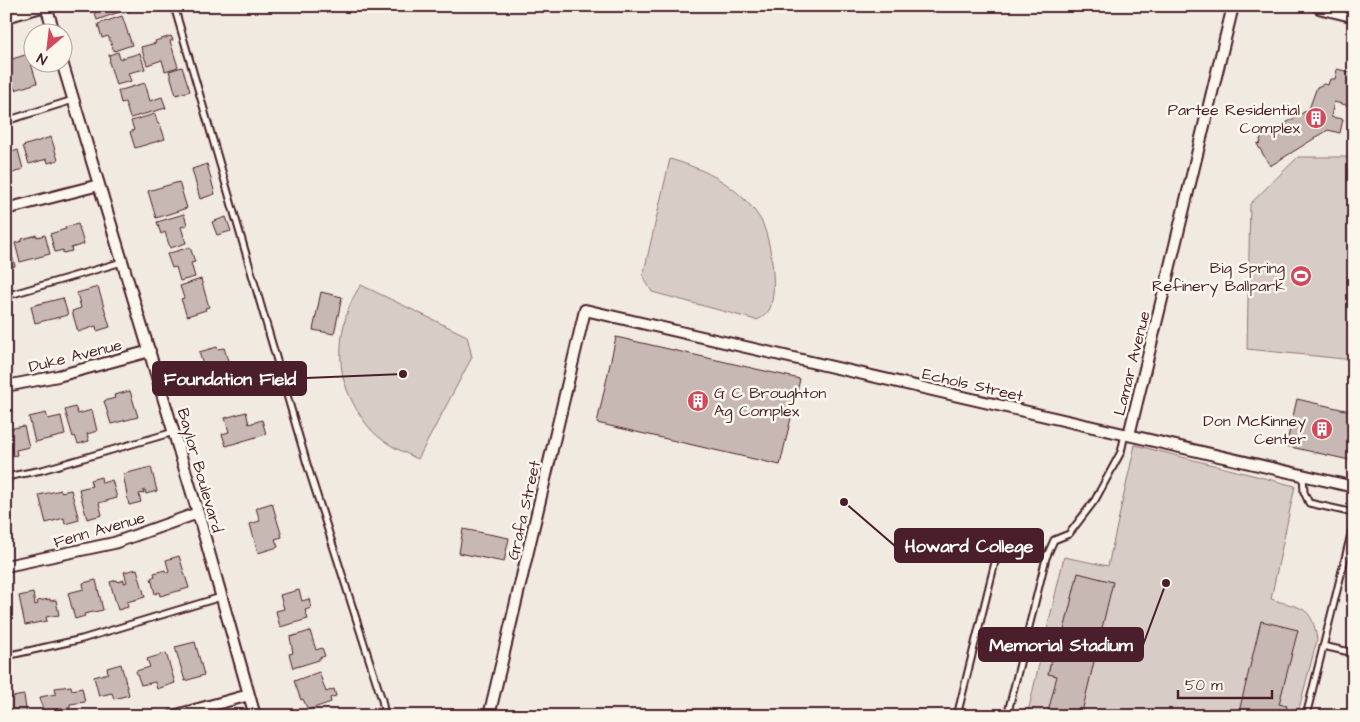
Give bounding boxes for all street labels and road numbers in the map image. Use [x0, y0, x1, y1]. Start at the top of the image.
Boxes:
street label: Lamar Avenue [1108, 308, 1156, 418]
street label: Duke Avenue [26, 334, 125, 378]
street label: Echols Street [920, 363, 1026, 407]
street label: Baylor Boulevard [171, 406, 228, 535]
street label: Grafa Street [502, 458, 546, 562]
street label: Fenn Avenue [51, 506, 148, 554]

